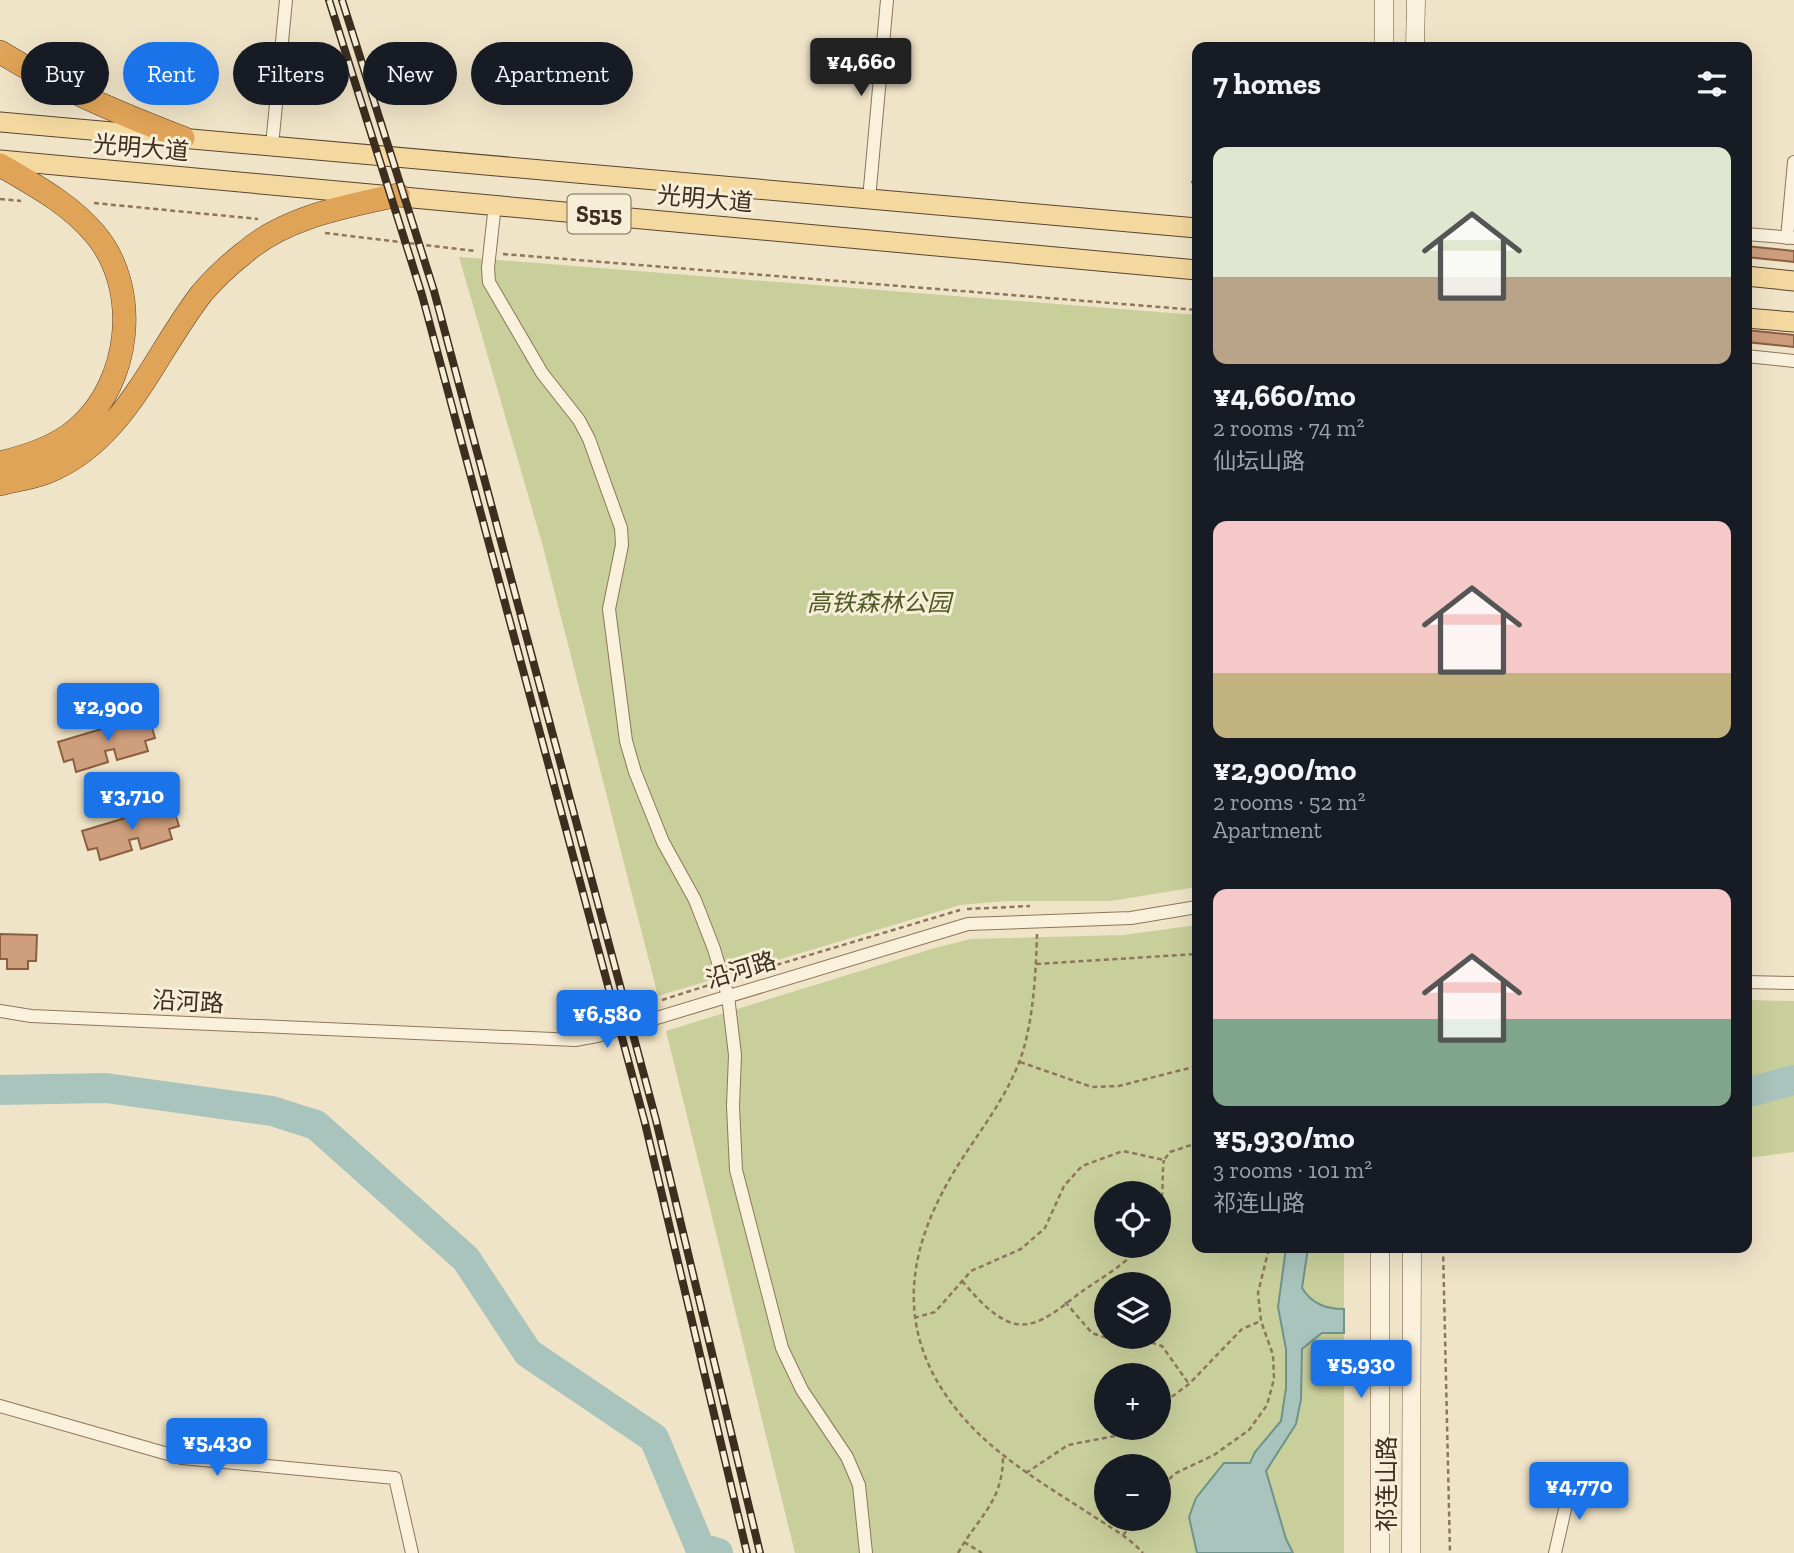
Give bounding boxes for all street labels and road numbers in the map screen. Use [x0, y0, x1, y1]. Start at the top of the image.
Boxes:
street label: 光明大道 [92, 129, 190, 166]
street label: 光明大道 [656, 180, 754, 217]
road number: S515 [568, 195, 630, 234]
street label: 沿河路 [702, 945, 780, 994]
street label: 沿河路 [151, 985, 225, 1018]
street label: 祁连山路 [1372, 1436, 1401, 1532]

